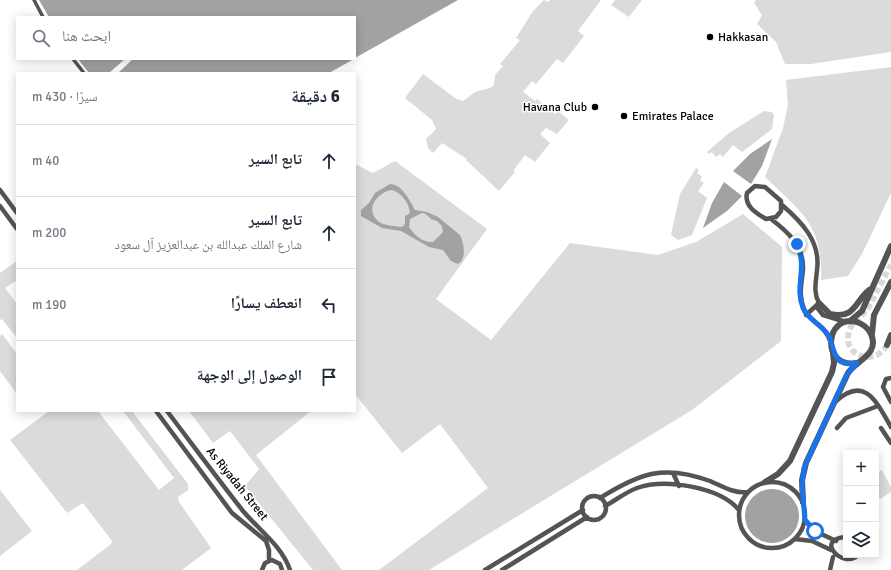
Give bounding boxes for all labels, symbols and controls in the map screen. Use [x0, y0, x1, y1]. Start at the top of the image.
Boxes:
search box [16, 16, 356, 60]
icon: search [30, 27, 52, 49]
text: ابحث هنا [62, 27, 111, 45]
place label: Hakkasan [718, 30, 768, 45]
marker: Hakkasan [705, 32, 715, 42]
text: 6 دقيقة [291, 86, 340, 107]
text: سيرًا · 430 m [32, 89, 98, 105]
place label: Havana Club [523, 100, 587, 115]
marker: Havana Club [590, 102, 600, 112]
place label: Emirates Palace [632, 109, 714, 124]
marker: Emirates Palace [619, 111, 629, 121]
text: تابع السير [249, 150, 302, 168]
icon: ahead [318, 150, 340, 172]
text: 40 m [32, 153, 59, 169]
text: تابع السير [249, 211, 302, 229]
icon: ahead [318, 222, 340, 244]
text: 200 m [32, 225, 66, 241]
route end [788, 235, 806, 253]
text: شارع الملك عبدالله بن عبدالعزيز آل سعود [115, 237, 302, 253]
text: انعطف يسارًا [231, 294, 302, 312]
icon: left [318, 294, 340, 316]
text: 190 m [32, 297, 66, 313]
text: الوصول إلى الوجهة [197, 366, 302, 384]
icon: arrive [318, 366, 340, 388]
street label: As Riyadah Street [203, 444, 271, 524]
map controls [843, 450, 879, 558]
button: + [843, 450, 879, 486]
button: − [843, 486, 879, 522]
route start [806, 522, 824, 540]
button: layers [843, 522, 879, 558]

